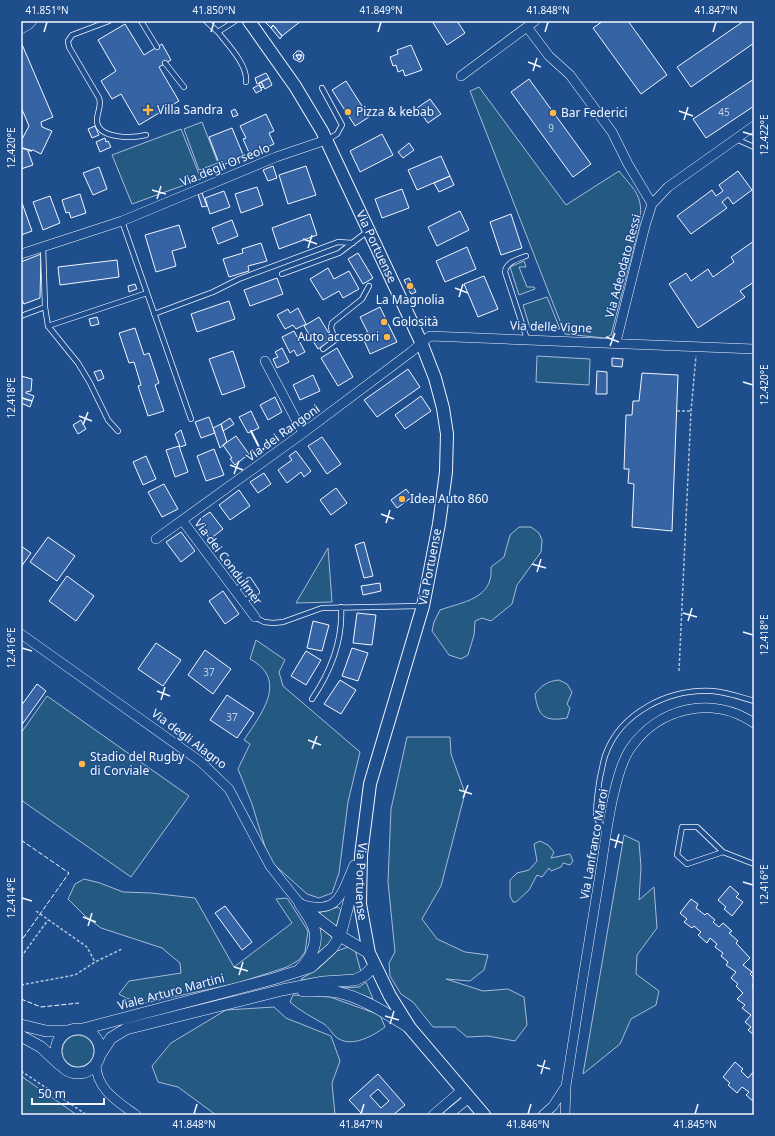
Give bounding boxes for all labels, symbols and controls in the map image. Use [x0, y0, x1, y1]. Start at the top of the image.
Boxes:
text: 41.851°N [25, 3, 69, 17]
text: 41.850°N [192, 3, 236, 17]
text: 41.849°N [359, 3, 403, 17]
text: 41.848°N [526, 3, 570, 17]
text: 41.847°N [694, 3, 738, 17]
place label: Villa Sandra [157, 101, 223, 118]
place label: Pizza & kebab [356, 103, 434, 120]
marker: Villa Sandra [142, 104, 154, 116]
place label: Bar Federici [561, 104, 628, 121]
house number: 45 [718, 105, 730, 119]
marker: Pizza & kebab [343, 107, 353, 117]
marker: Bar Federici [548, 108, 558, 118]
text: 12.422°E [757, 114, 771, 156]
house number: 9 [548, 121, 554, 135]
text: 12.420°E [4, 127, 18, 169]
street label: Via degli Orseolo [177, 139, 272, 190]
street label: Via Portuense [352, 208, 401, 286]
street label: Via Adeodato Ressi [600, 212, 645, 320]
marker: La Magnolia [405, 281, 415, 291]
place label: La Magnolia [376, 291, 444, 308]
place label: Golosità [392, 313, 438, 330]
marker: Golosità [379, 317, 389, 327]
street label: Via delle Vigne [510, 317, 593, 336]
place label: Auto accessori [297, 328, 379, 345]
marker: Auto accessori [382, 332, 392, 342]
text: 12.420°E [757, 364, 771, 406]
text: 12.418°E [4, 377, 18, 419]
street label: Via dei Rangoni [242, 400, 323, 465]
place label: Idea Auto 860 [410, 490, 489, 507]
marker: Idea Auto 860 [397, 494, 407, 504]
street label: Via dei Condulmer [190, 515, 266, 608]
street label: Via Portuense [414, 527, 445, 607]
text: 12.418°E [757, 614, 771, 656]
text: 12.416°E [4, 627, 18, 669]
house number: 37 [203, 665, 215, 679]
street label: Via degli Alagno [148, 705, 231, 773]
house number: 37 [226, 710, 238, 724]
place label: Stadio del Rugby di Corviale [90, 748, 185, 779]
marker: Stadio del Rugby di Corviale [77, 759, 87, 769]
street label: Via Lanfranco Maroi [575, 787, 612, 901]
street label: Via Portuense [352, 842, 372, 922]
text: 12.416°E [757, 864, 771, 906]
text: 12.414°E [4, 877, 18, 919]
street label: Viale Arturo Martini [116, 969, 226, 1014]
scale bar [32, 1080, 104, 1106]
text: 50 m [38, 1085, 66, 1102]
text: 41.848°N [172, 1117, 216, 1131]
text: 41.847°N [339, 1117, 383, 1131]
text: 41.846°N [506, 1117, 550, 1131]
text: 41.845°N [673, 1117, 717, 1131]

